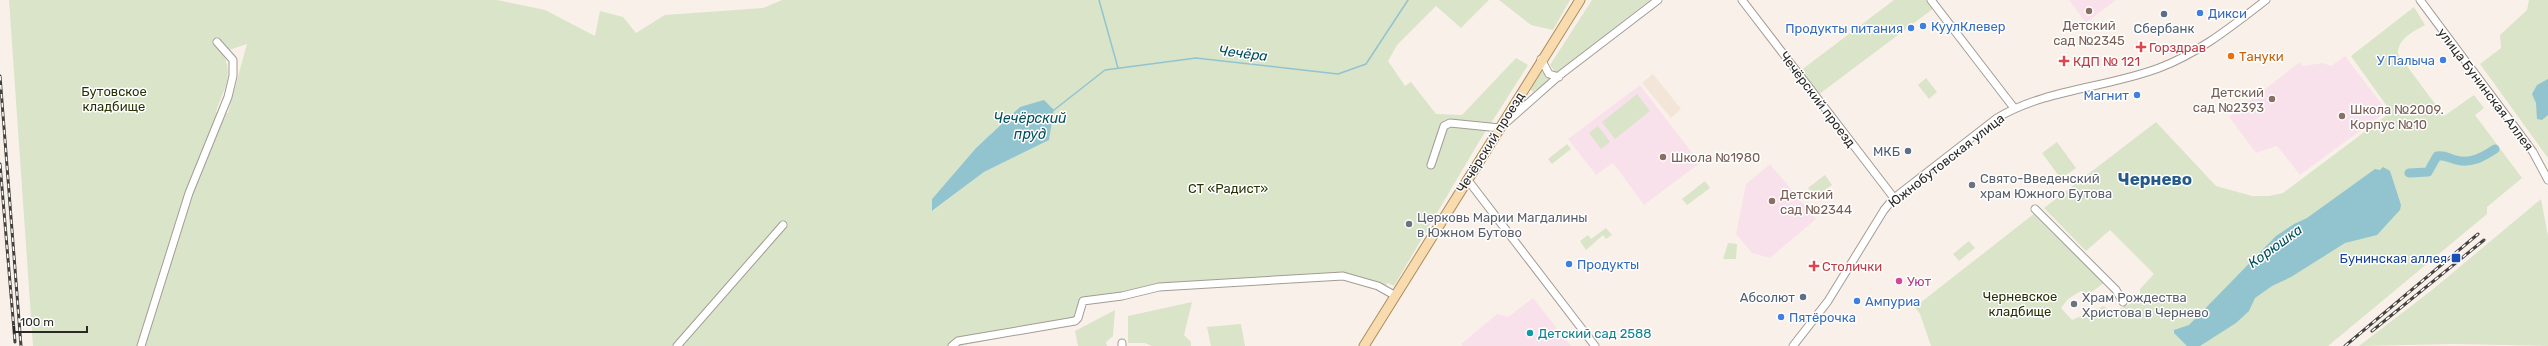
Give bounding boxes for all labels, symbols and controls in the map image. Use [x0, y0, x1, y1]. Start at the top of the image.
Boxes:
marker: Детский сад №2345 [2084, 6, 2094, 16]
place label: Дикси [2208, 6, 2247, 21]
marker: Дикси [2195, 8, 2205, 18]
marker: Сбербанк [2159, 9, 2169, 19]
place label: Детский сад №2345 [2053, 18, 2125, 48]
place label: КуулКлевер [1931, 19, 2006, 34]
place label: Продукты питания [1785, 21, 1903, 36]
marker: КуулКлевер [1918, 21, 1928, 31]
place label: Сбербанк [2134, 21, 2194, 36]
marker: Продукты питания [1906, 23, 1916, 33]
street label: улица Бунинская Аллея [2435, 25, 2537, 154]
place label: Горздрав [2149, 40, 2206, 55]
water label: Чечёра [1217, 42, 1268, 65]
marker: Горздрав [2136, 42, 2146, 52]
street label: Чечёрский проезд [1777, 49, 1859, 150]
place label: Тануки [2239, 49, 2284, 64]
marker: Тануки [2226, 51, 2236, 61]
place label: У Палыча [2377, 53, 2435, 68]
place label: КДП № 121 [2073, 54, 2140, 69]
marker: КДП № 121 [2058, 55, 2070, 67]
marker: У Палыча [2438, 55, 2448, 65]
park label: Бутовское кладбище [81, 84, 147, 114]
place label: Детский сад №2393 [2193, 85, 2264, 115]
place label: Магнит [2083, 88, 2129, 103]
street label: Чечёрский проезд [1453, 89, 1528, 195]
marker: Магнит [2132, 90, 2142, 100]
marker: Детский сад №2393 [2267, 94, 2277, 104]
place label: Школа №2009. Корпус №10 [2350, 102, 2444, 132]
water label: Чечёрский пруд [993, 110, 1067, 143]
street label: Южнобутовская улица [1885, 110, 2007, 210]
marker: Школа №2009. Корпус №10 [2337, 111, 2347, 121]
place label: МКБ [1873, 144, 1900, 159]
marker: МКБ [1903, 146, 1913, 156]
place label: Школа №1980 [1671, 150, 1760, 165]
marker: Школа №1980 [1658, 152, 1668, 162]
district label: Чернево [2118, 169, 2192, 189]
place label: Свято-Введенский храм Южного Бутова [1980, 171, 2112, 201]
marker: Свято-Введенский храм Южного Бутова [1967, 180, 1977, 190]
park label: СТ «Радист» [1188, 181, 1268, 196]
place label: Детский сад №2344 [1780, 187, 1852, 217]
marker: Детский сад №2344 [1767, 196, 1777, 206]
place label: Церковь Марии Магдалины в Южном Бутово [1417, 210, 1588, 240]
marker: Церковь Марии Магдалины в Южном Бутово [1404, 219, 1414, 229]
water label: Корюшка [2245, 221, 2306, 272]
place label: Бунинская аллея [2340, 251, 2447, 266]
marker: Бунинская аллея [2450, 252, 2462, 264]
place label: Продукты [1577, 257, 1639, 272]
marker: Продукты [1564, 259, 1574, 269]
place label: Столички [1822, 259, 1882, 274]
marker: Столички [1809, 261, 1819, 271]
place label: Уют [1907, 274, 1931, 289]
marker: Уют [1894, 276, 1904, 286]
park label: Черневское кладбище [1983, 289, 2057, 319]
place label: Абсолют [1740, 290, 1795, 305]
place label: Храм Рождества Христова в Чернево [2082, 290, 2209, 320]
marker: Абсолют [1798, 292, 1808, 302]
place label: Ампуриа [1865, 294, 1920, 309]
marker: Ампуриа [1852, 296, 1862, 306]
marker: Храм Рождества Христова в Чернево [2069, 299, 2079, 309]
scale bar [14, 308, 87, 334]
place label: Пятёрочка [1789, 310, 1856, 325]
marker: Пятёрочка [1776, 312, 1786, 322]
text: 100 m [20, 315, 54, 329]
place label: Детский сад 2588 [1538, 326, 1652, 341]
marker: Детский сад 2588 [1525, 328, 1535, 338]

